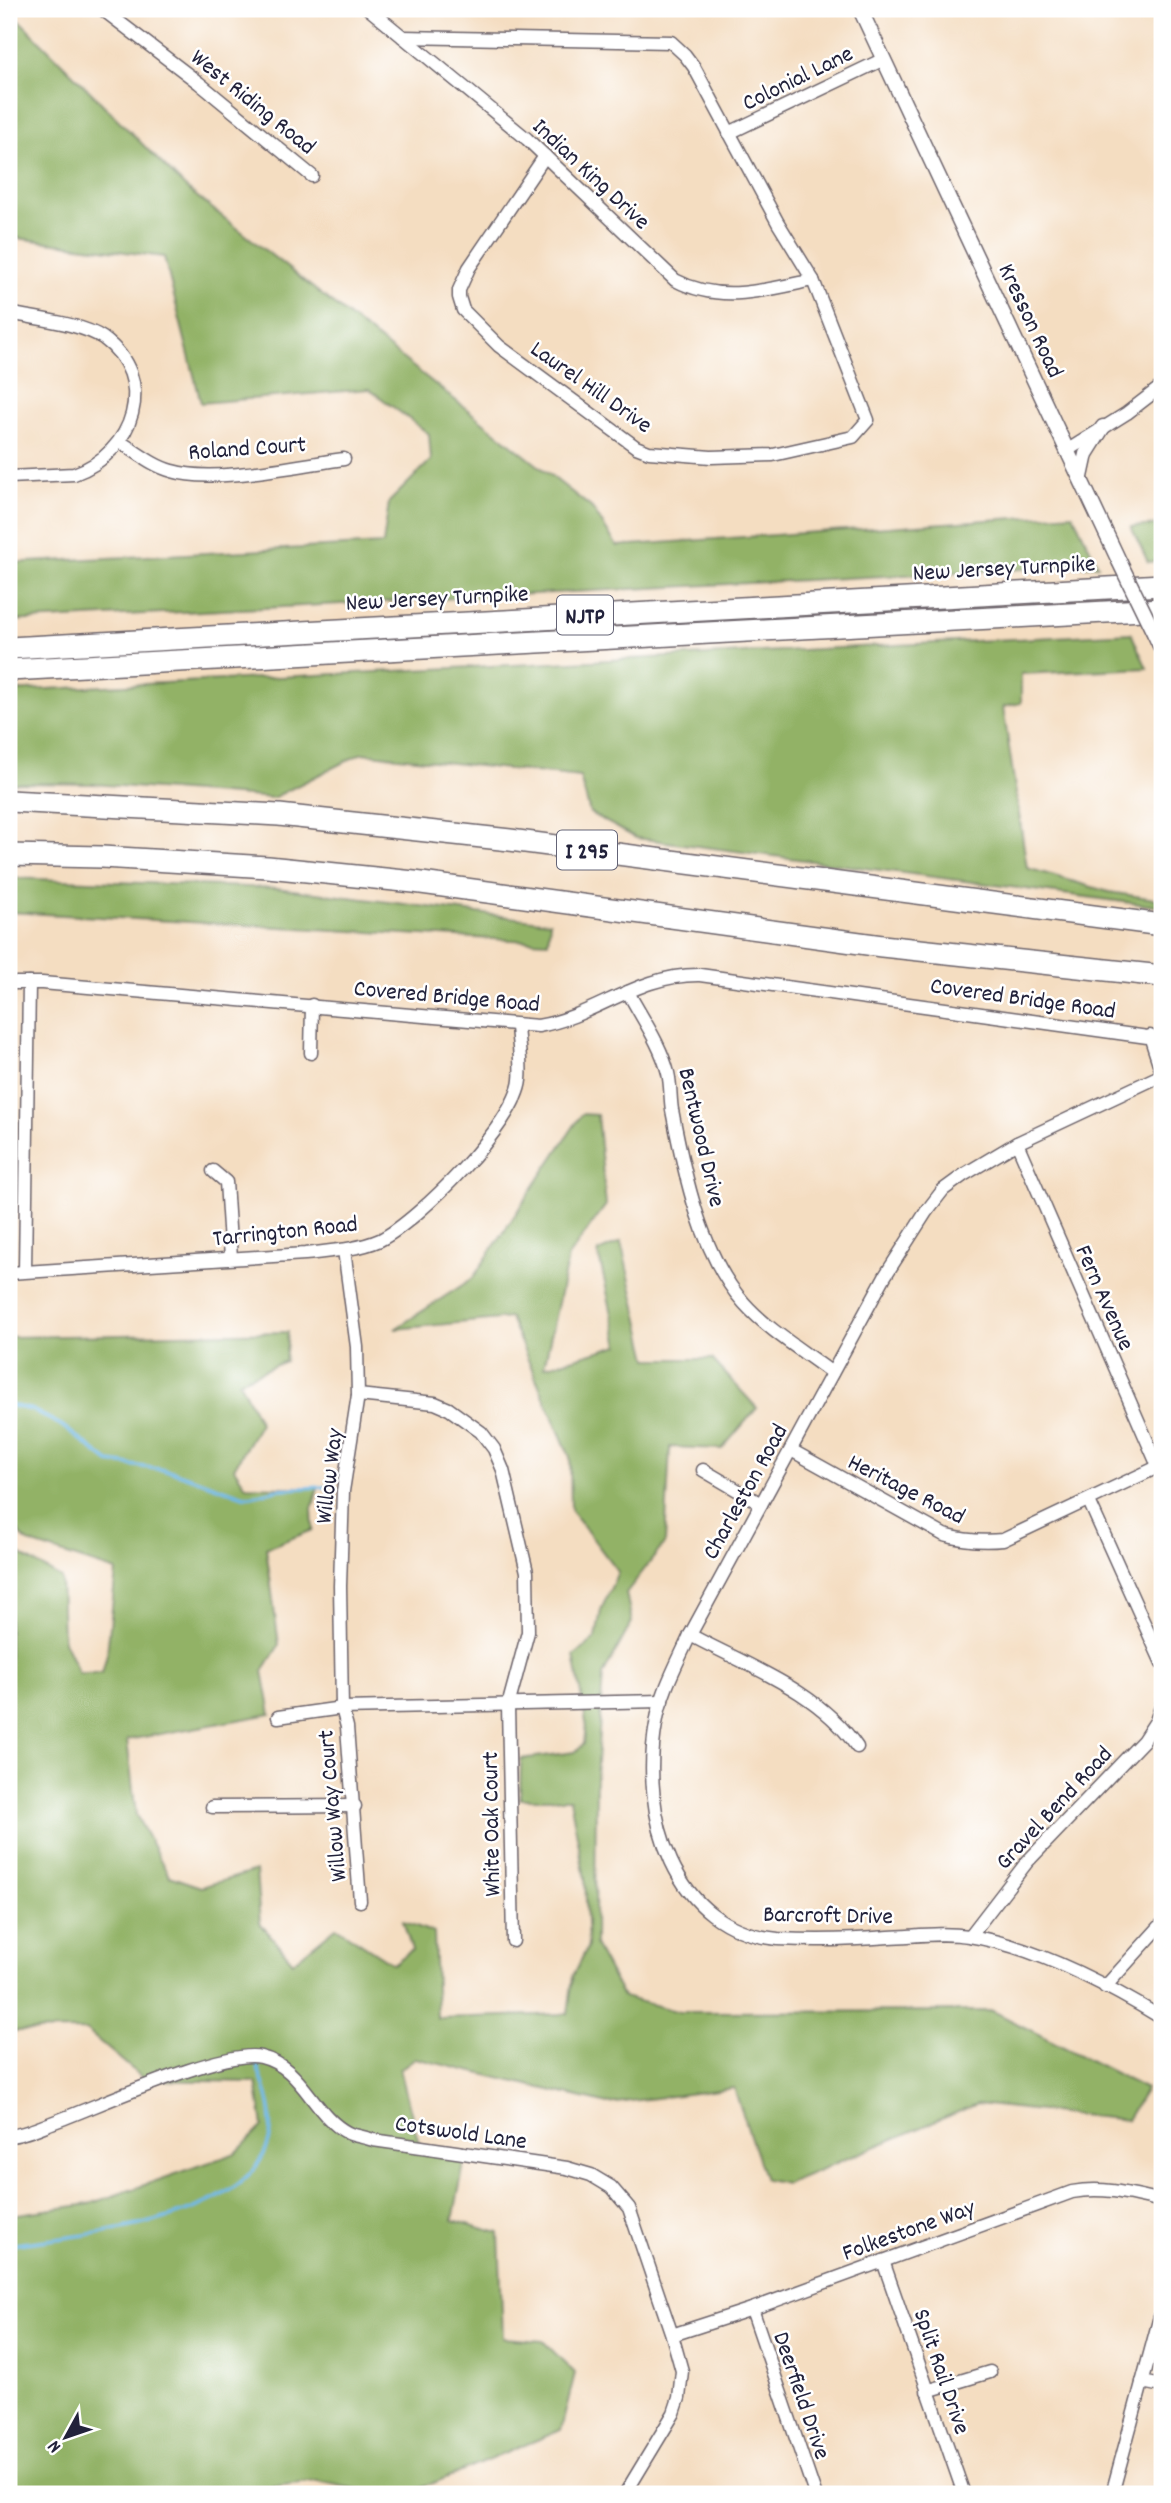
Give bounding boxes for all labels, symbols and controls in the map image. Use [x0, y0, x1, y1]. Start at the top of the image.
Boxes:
street label: Colonial Lane [737, 38, 860, 121]
street label: West Riding Road [182, 42, 322, 165]
street label: Indian King Drive [523, 111, 657, 239]
street label: Kresson Road [988, 258, 1071, 384]
street label: Laurel Hill Drive [522, 334, 658, 443]
street label: Roland Court [187, 429, 307, 471]
street label: New Jersey Turnpike [912, 548, 1097, 592]
street label: New Jersey Turnpike [345, 578, 530, 622]
road number: NJTP [557, 596, 613, 635]
road number: I 295 [557, 830, 617, 870]
street label: Covered Bridge Road [928, 970, 1117, 1030]
street label: Covered Bridge Road [352, 973, 541, 1023]
street label: Bentwood Drive [668, 1065, 733, 1211]
street label: Tarrington Road [211, 1208, 360, 1258]
street label: Fern Avenue [1065, 1240, 1142, 1356]
street label: Charleston Road [695, 1418, 798, 1566]
street label: Willow Way [308, 1425, 354, 1526]
street label: Heritage Road [841, 1447, 970, 1535]
street label: Willow Way Court [310, 1728, 358, 1883]
street label: Gravel Bend Road [989, 1739, 1122, 1879]
street label: White Oak Court [475, 1751, 511, 1897]
street label: Barcroft Drive [763, 1899, 893, 1935]
street label: Cotswold Lane [392, 2108, 529, 2160]
street label: Folkestone Way [838, 2192, 981, 2272]
street label: Split Rail Drive [903, 2305, 978, 2439]
street label: Deerfield Drive [762, 2328, 838, 2464]
north arrow [32, 2402, 102, 2472]
text: N [42, 2433, 69, 2458]

